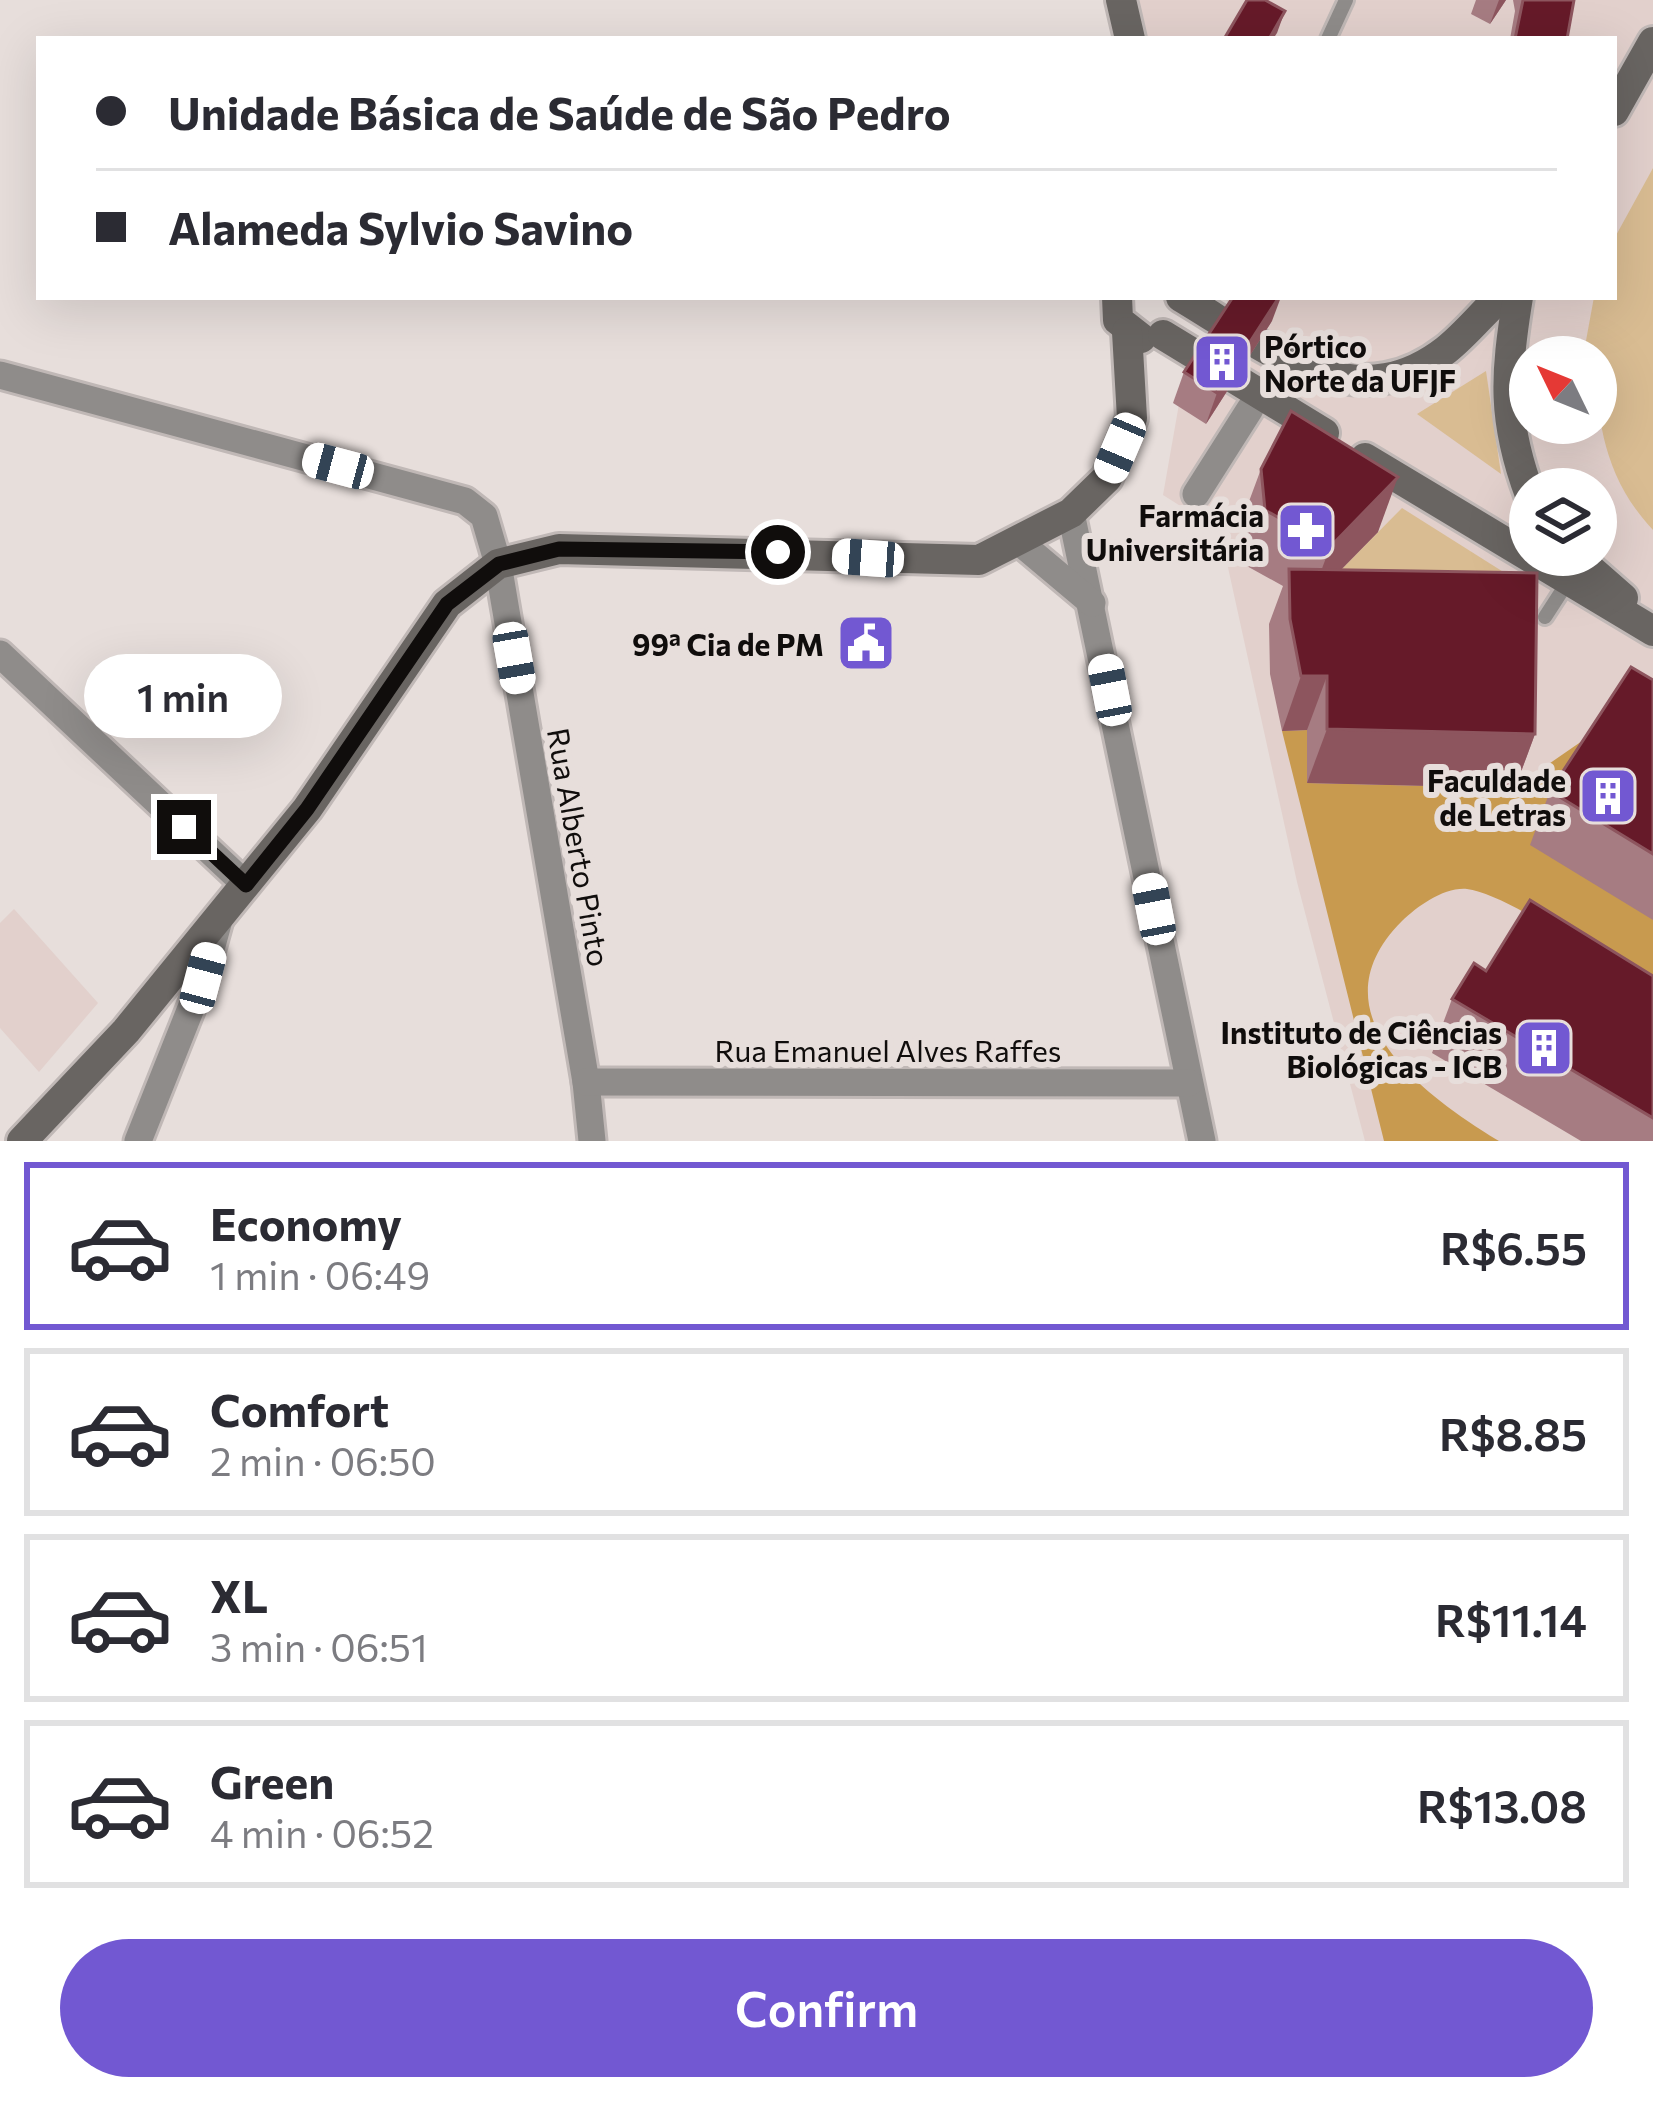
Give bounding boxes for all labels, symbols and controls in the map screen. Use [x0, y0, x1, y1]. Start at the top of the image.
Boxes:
text: Unidade Básica de Saúde de São Pedro [168, 84, 951, 139]
text: Alameda Sylvio Savino [168, 199, 633, 254]
place label: Pórtico Norte da UFJF [1264, 327, 1456, 398]
building icon: Pórtico Norte da UFJF [1191, 331, 1253, 393]
north arrow [1509, 336, 1617, 444]
map controls [1509, 336, 1617, 576]
car [1089, 408, 1151, 488]
car [299, 439, 377, 493]
button: layers [1509, 468, 1617, 576]
place label: Farmácia Universitária [1086, 496, 1264, 567]
pharmacy icon: Farmácia Universitária [1275, 500, 1337, 562]
route start [751, 525, 805, 579]
car [831, 538, 905, 578]
public building icon: 99ª Cia de PM [835, 612, 897, 674]
car [490, 619, 538, 697]
place label: 99ª Cia de PM [632, 625, 824, 662]
car [1085, 651, 1135, 729]
callout: 1 min [85, 653, 283, 737]
text: 1 min [137, 672, 229, 720]
street label: Rua Alberto Pinto [541, 725, 619, 969]
place label: Faculdade de Letras [1427, 761, 1566, 832]
building icon: Faculdade de Letras [1577, 765, 1639, 827]
route end [157, 800, 211, 854]
car [1129, 870, 1179, 948]
car [176, 939, 230, 1017]
place label: Instituto de Ciências Biológicas - ICB [1221, 1013, 1502, 1084]
building icon: Instituto de Ciências Biológicas - ICB [1513, 1017, 1575, 1079]
street label: Rua Emanuel Alves Raffes [715, 1031, 1061, 1068]
icon: car [66, 1192, 174, 1300]
text: Economy [210, 1195, 402, 1250]
text: R$6.55 [1440, 1219, 1587, 1274]
text: 1 min · 06:49 [210, 1250, 430, 1298]
icon: car [66, 1378, 174, 1486]
text: Comfort [210, 1381, 389, 1436]
text: R$8.85 [1439, 1405, 1587, 1460]
text: 2 min · 06:50 [210, 1436, 436, 1484]
icon: car [66, 1564, 174, 1672]
text: XL [210, 1567, 268, 1622]
text: R$11.14 [1435, 1591, 1587, 1646]
text: 3 min · 06:51 [210, 1622, 428, 1670]
icon: car [66, 1750, 174, 1858]
text: Green [210, 1753, 334, 1808]
text: R$13.08 [1417, 1777, 1587, 1832]
text: 4 min · 06:52 [210, 1808, 434, 1856]
button: Confirm [60, 1939, 1593, 2077]

